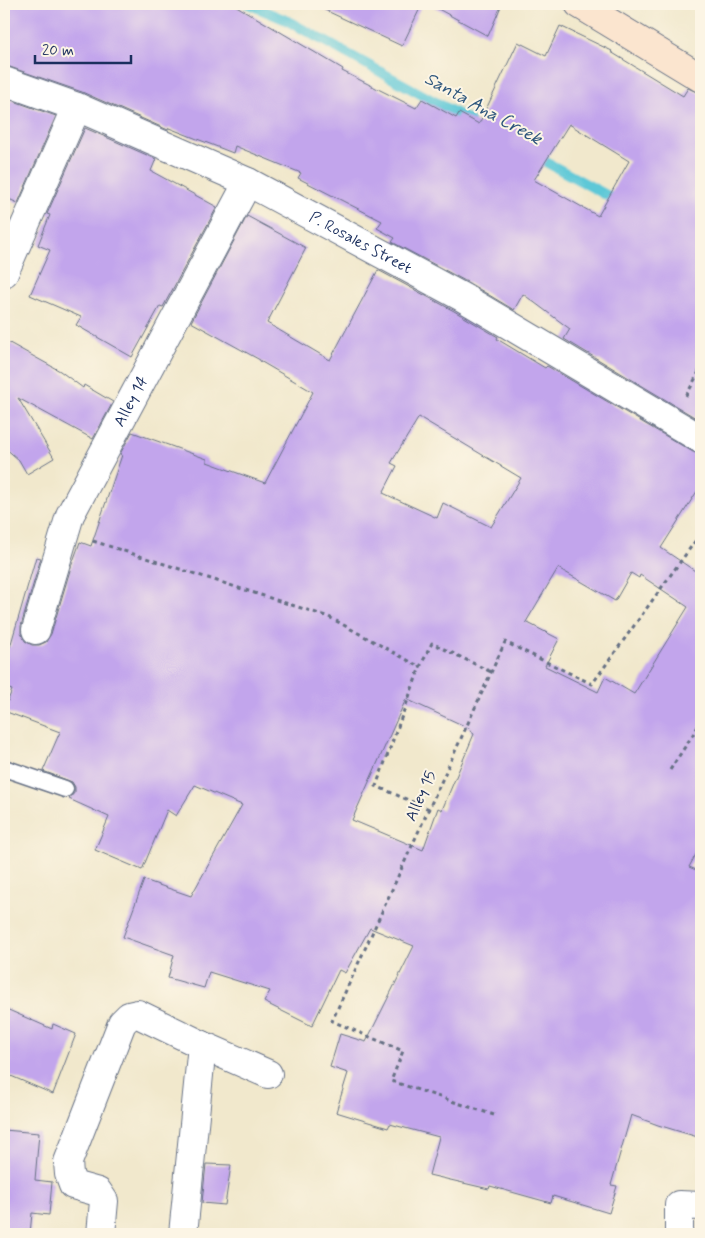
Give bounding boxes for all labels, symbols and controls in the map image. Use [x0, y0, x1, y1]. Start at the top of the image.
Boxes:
scale bar [35, 32, 131, 64]
text: 20 m [42, 41, 74, 61]
water label: Santa Ana Creek [420, 67, 547, 152]
street label: P. Rosales Street [306, 206, 416, 279]
street label: Alley 14 [109, 372, 153, 430]
street label: Alley 15 [401, 767, 441, 825]

